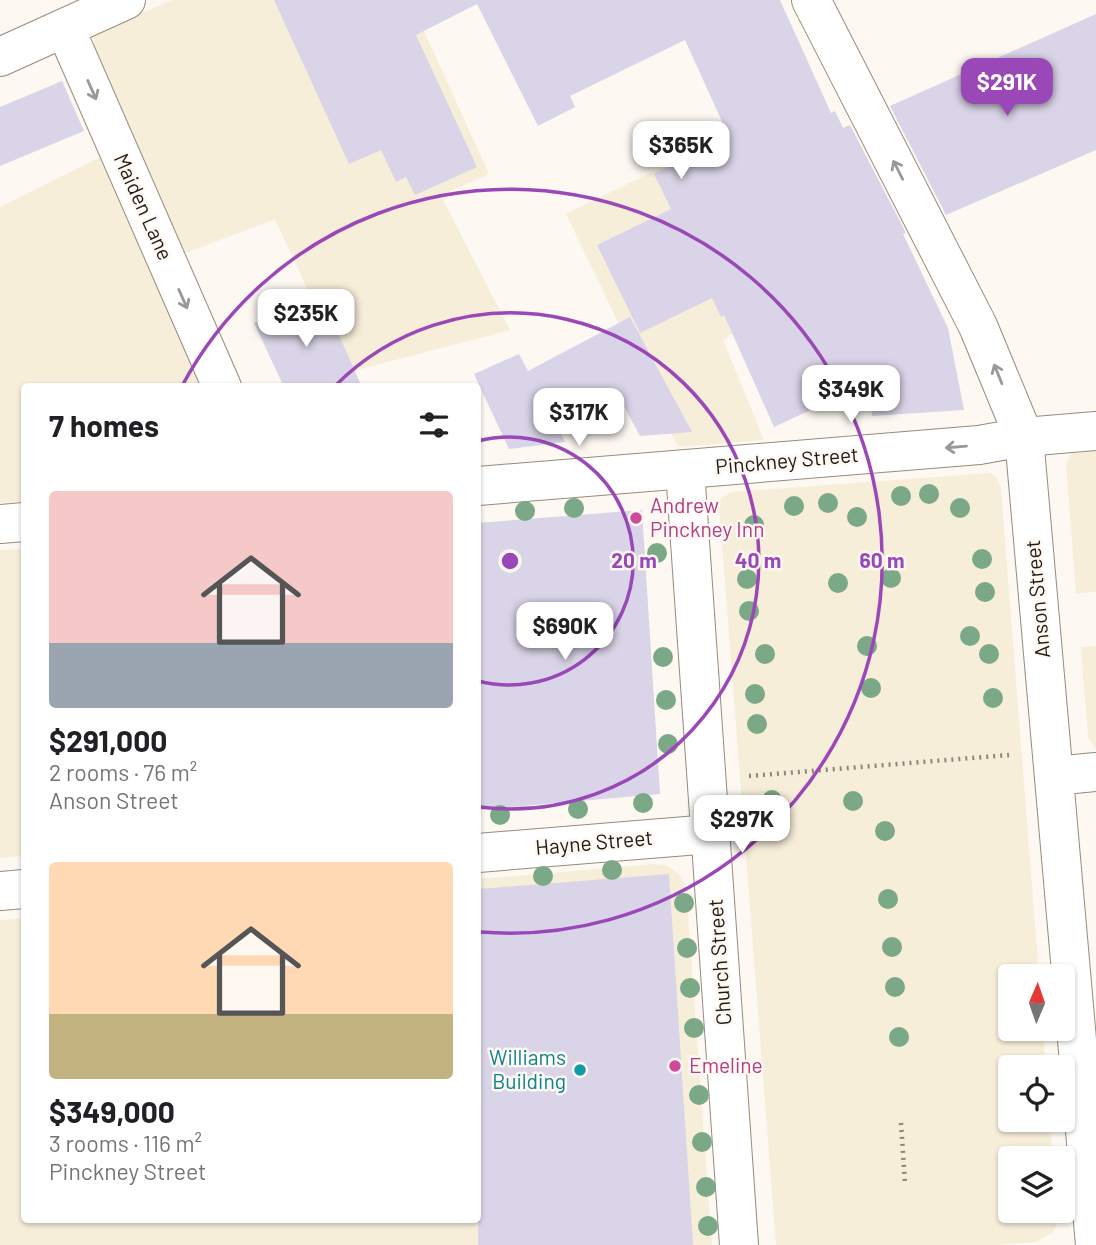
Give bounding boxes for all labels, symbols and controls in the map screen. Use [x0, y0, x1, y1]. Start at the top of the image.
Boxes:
pin: $291K [958, 58, 1056, 118]
text: $291K [977, 67, 1037, 95]
one-way arrow [86, 79, 99, 101]
pin: $365K [632, 122, 730, 181]
text: $365K [649, 130, 713, 158]
street label: Maiden Lane [110, 149, 179, 264]
one-way arrow [891, 160, 904, 181]
one-way arrow [177, 288, 190, 309]
pin: $235K [257, 290, 355, 349]
text: $235K [274, 298, 338, 326]
one-way arrow [990, 364, 1003, 386]
pin: $349K [802, 366, 900, 425]
text: $349K [818, 374, 884, 402]
pin: $317K [530, 388, 628, 448]
text: $317K [549, 397, 609, 425]
icon: filters [415, 406, 453, 444]
text: 7 homes [49, 407, 159, 443]
street label: Pinckney Street [714, 441, 860, 478]
one-way arrow [945, 441, 968, 454]
place label: Andrew Pinckney Inn [650, 492, 764, 541]
marker: Andrew Pinckney Inn [628, 510, 644, 526]
icon: home [188, 537, 314, 663]
street label: Anson Street [1019, 539, 1054, 659]
text: 20 m [611, 547, 657, 572]
text: 40 m [735, 547, 781, 572]
text: 60 m [860, 547, 904, 572]
centre of rings [498, 549, 522, 573]
pin: $690K [516, 602, 614, 662]
text: $690K [532, 611, 598, 639]
text: $291,000 [49, 722, 167, 758]
text: 2 rooms · 76 m² [49, 758, 197, 786]
text: Anson Street [49, 786, 179, 814]
pin: $297K [693, 796, 791, 855]
text: $297K [710, 804, 774, 832]
street label: Hayne Street [534, 824, 654, 859]
street label: Church Street [702, 898, 735, 1026]
icon: home [188, 908, 314, 1034]
north arrow [998, 964, 1074, 1041]
map controls [998, 964, 1075, 1223]
place label: Williams Building [489, 1044, 566, 1093]
place label: Emeline [689, 1052, 763, 1077]
button: locate [998, 1055, 1075, 1132]
marker: Emeline [667, 1058, 683, 1074]
marker: Williams Building [572, 1062, 588, 1078]
text: $349,000 [49, 1093, 175, 1129]
text: 3 rooms · 116 m² [49, 1129, 202, 1157]
button: layers [998, 1146, 1075, 1223]
text: Pinckney Street [49, 1157, 206, 1185]

